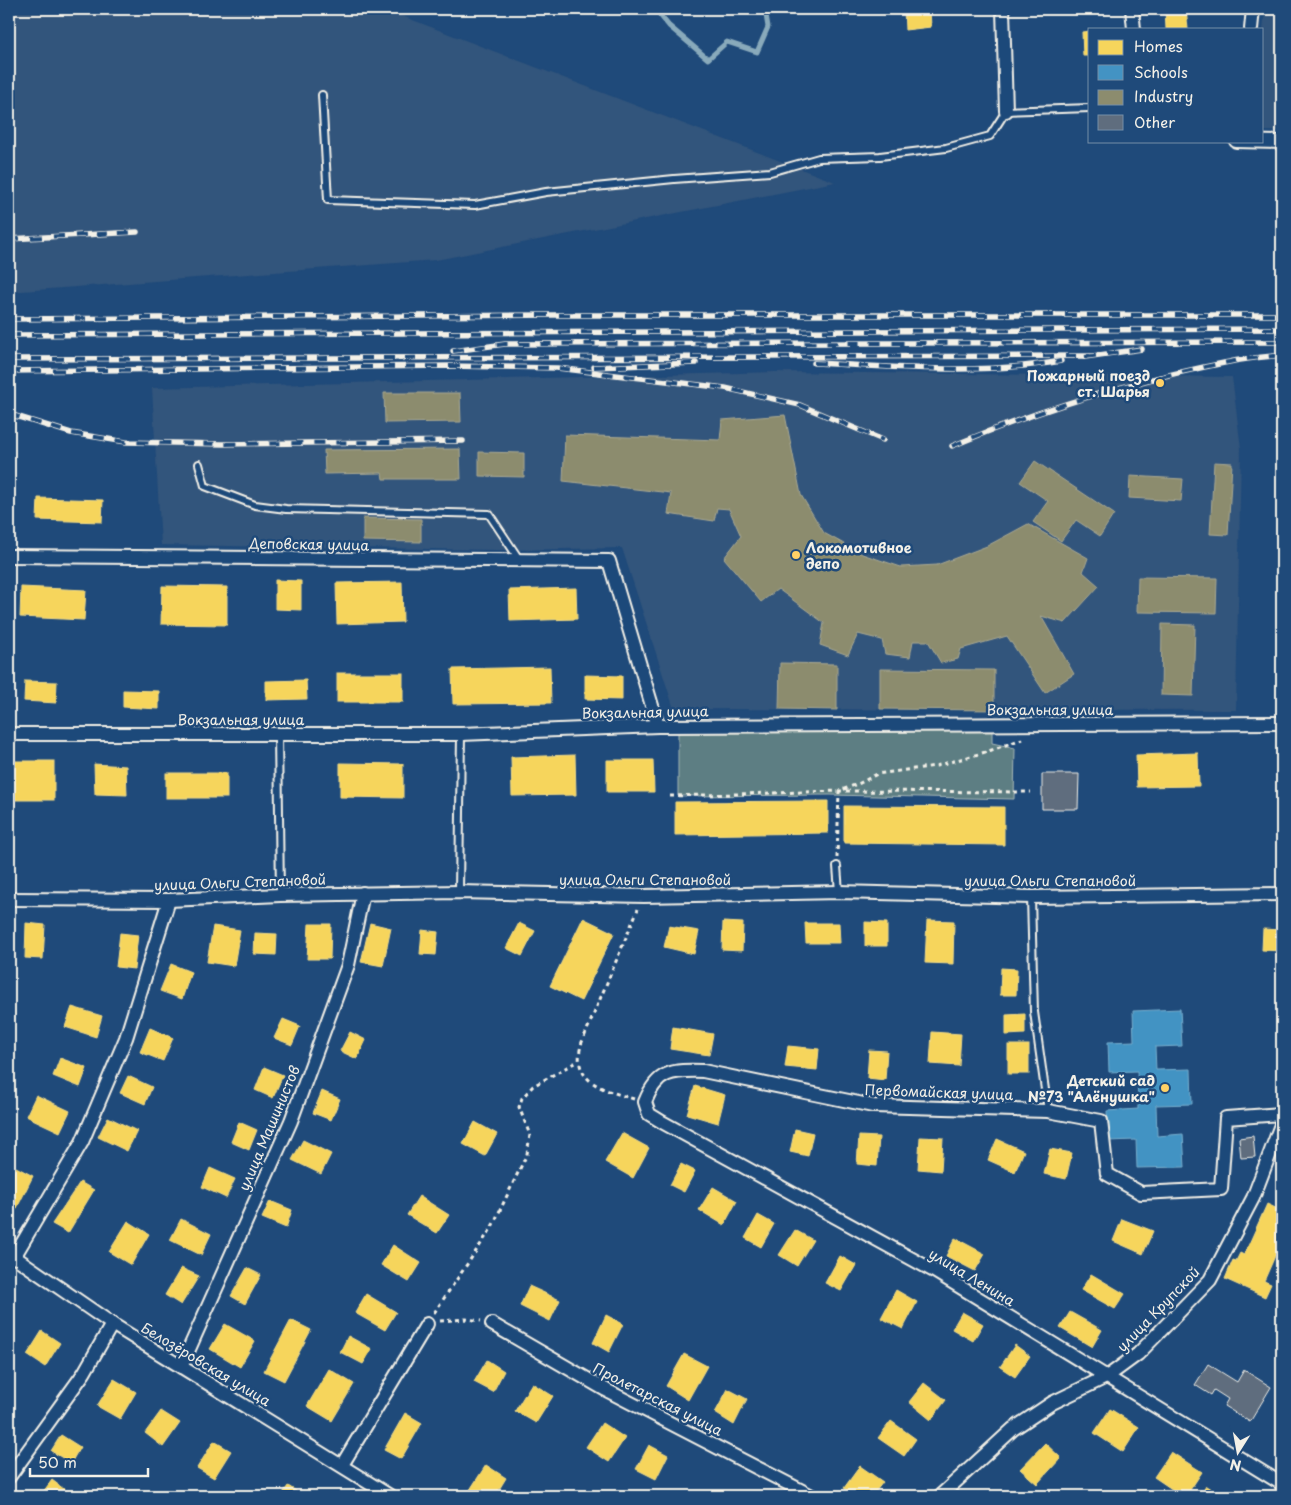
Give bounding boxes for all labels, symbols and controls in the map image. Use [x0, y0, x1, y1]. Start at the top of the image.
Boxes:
legend [1088, 28, 1264, 142]
text: Homes [1134, 34, 1183, 57]
text: Schools [1134, 60, 1188, 83]
text: Industry [1134, 84, 1193, 107]
text: Other [1134, 110, 1175, 133]
place label: Пожарный поезд ст. Шарья [1027, 365, 1150, 402]
marker: Пожарный поезд ст. Шарья [1154, 377, 1166, 389]
street label: Деповская улица [248, 532, 370, 556]
place label: Локомотивное депо [806, 537, 912, 574]
marker: Локомотивное депо [790, 549, 802, 561]
street label: Вокзальная улица [987, 699, 1114, 720]
street label: Вокзальная улица [581, 700, 709, 724]
street label: Вокзальная улица [178, 709, 305, 730]
street label: улица Ольги Степановой [154, 869, 326, 895]
street label: улица Ольги Степановой [559, 869, 731, 890]
street label: улица Ольги Степановой [964, 870, 1136, 891]
street label: улица Машинистов [233, 1062, 305, 1194]
place label: Детский сад №73 "Алёнушка" [1028, 1070, 1156, 1107]
street label: Первомайская улица [864, 1079, 1014, 1105]
marker: Детский сад №73 "Алёнушка" [1159, 1082, 1171, 1094]
street label: улица Ленина [925, 1243, 1019, 1311]
street label: улица Крупской [1112, 1262, 1204, 1356]
street label: Белозёровская улица [137, 1317, 275, 1411]
street label: Пролетарская улица [590, 1357, 727, 1441]
north arrow [1214, 1428, 1264, 1478]
scale bar [30, 1445, 148, 1477]
text: 50 m [38, 1450, 77, 1473]
text: N [1228, 1454, 1243, 1477]

